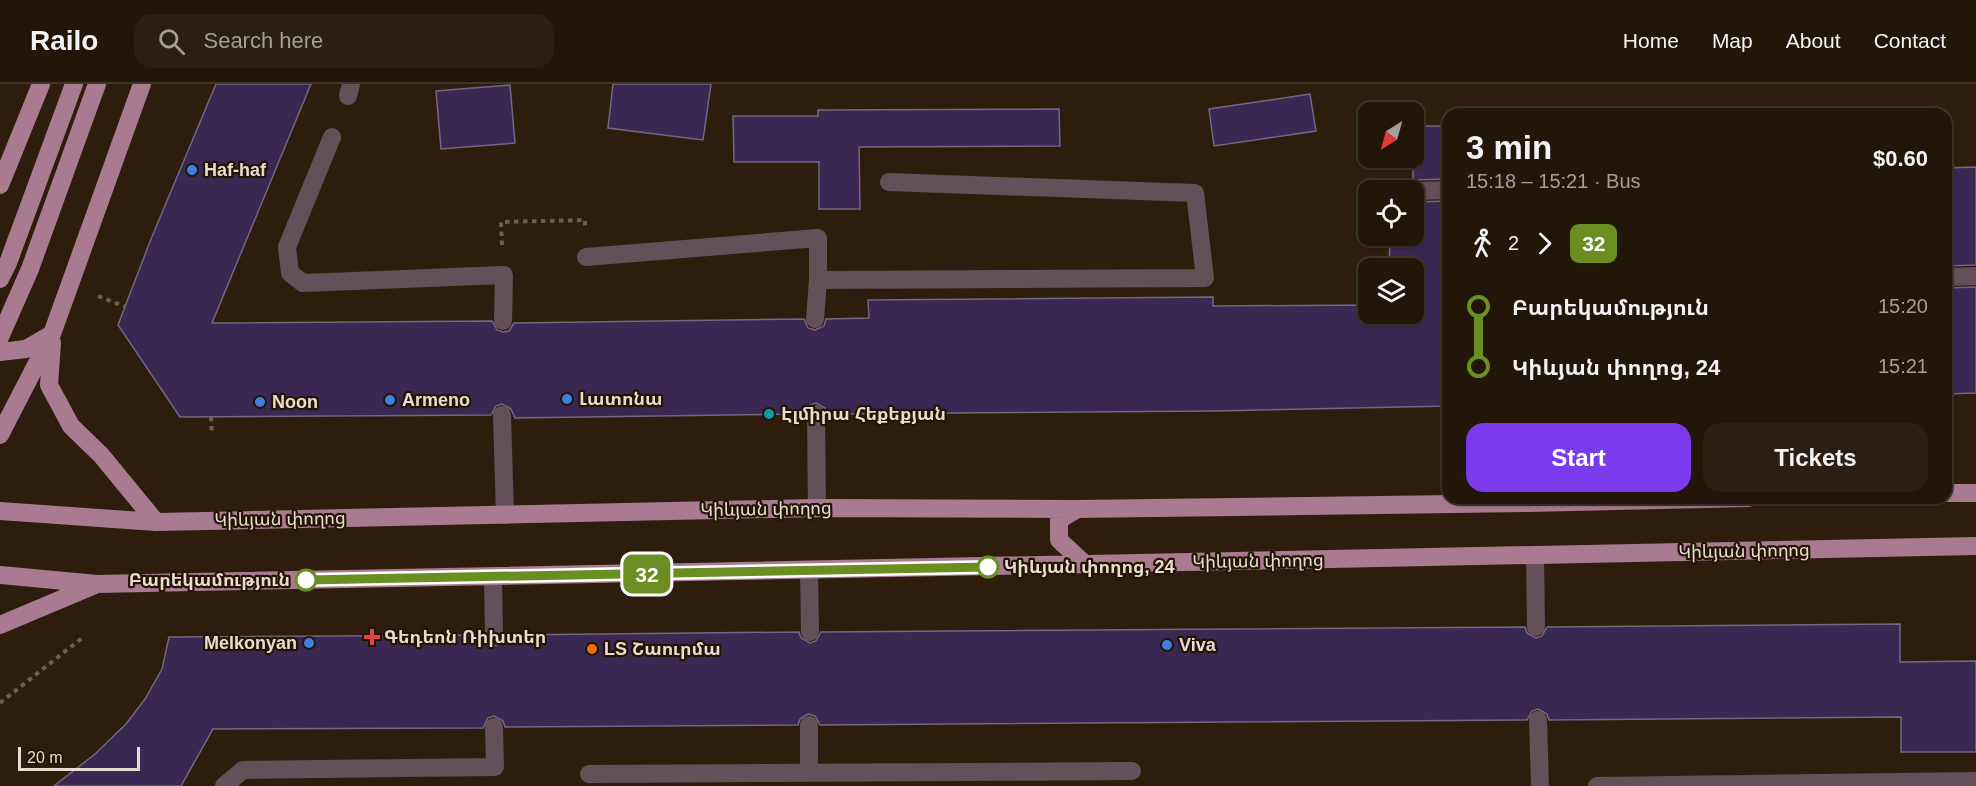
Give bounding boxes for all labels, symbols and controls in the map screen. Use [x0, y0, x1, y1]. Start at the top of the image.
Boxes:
search box [134, 14, 554, 68]
text: Railo [30, 25, 98, 56]
icon: search [155, 25, 188, 58]
text: Search here [203, 28, 323, 53]
text: Home [1623, 29, 1679, 52]
text: Map [1712, 29, 1753, 52]
text: About [1786, 29, 1841, 52]
text: Contact [1874, 29, 1946, 52]
north arrow [1358, 102, 1424, 168]
map controls [1358, 102, 1424, 324]
text: 3 min [1466, 129, 1552, 166]
text: $0.60 [1873, 146, 1928, 171]
place label: Haf-haf [204, 160, 267, 180]
marker: Haf-haf [185, 163, 199, 177]
text: 15:18 – 15:21 · Bus [1466, 170, 1641, 192]
button: locate [1358, 180, 1424, 246]
icon: walk [1466, 227, 1499, 260]
icon: forward [1528, 227, 1561, 260]
text: 2 [1508, 232, 1519, 254]
text: 32 [1582, 232, 1605, 255]
button: layers [1358, 258, 1424, 324]
text: Բարեկամություն [1512, 295, 1709, 320]
text: 15:20 [1878, 295, 1928, 317]
text: Կիևյան փողոց, 24 [1512, 355, 1720, 380]
text: 15:21 [1878, 355, 1928, 377]
place label: Լատոնա [579, 389, 663, 409]
place label: Armeno [402, 390, 470, 410]
place label: Noon [272, 392, 318, 412]
marker: Լատոնա [560, 392, 574, 406]
marker: Armeno [383, 393, 397, 407]
marker: Noon [253, 395, 267, 409]
place label: Էլմիրա Հեքեքյան [781, 404, 946, 424]
marker: Էլմիրա Հեքեքյան [762, 407, 776, 421]
button: Start [1466, 423, 1691, 492]
button: Tickets [1703, 423, 1928, 492]
street label: Կիևյան փողոց [700, 498, 832, 520]
street label: Կիևյան փողոց [214, 508, 346, 530]
street label: Կիևյան փողոց [1678, 540, 1810, 562]
street label: Կիևյան փողոց [1192, 550, 1324, 572]
line badge: 32 [620, 554, 674, 594]
marker: Կիևյան փողոց, 24 [977, 556, 999, 578]
place label: Կիևյան փողոց, 24 [1004, 557, 1174, 577]
text: 32 [635, 563, 659, 586]
marker: Բարեկամություն [295, 569, 317, 591]
place label: Բարեկամություն [129, 570, 290, 590]
place label: Գեդեոն Ռիխտեր [384, 627, 546, 647]
marker: Գեդեոն Ռիխտեր [365, 630, 379, 644]
place label: Melkonyan [204, 633, 297, 653]
place label: Viva [1179, 635, 1217, 655]
marker: Melkonyan [302, 636, 316, 650]
marker: Viva [1160, 638, 1174, 652]
place label: LS Շաուրմա [604, 639, 721, 659]
marker: LS Շաուրմա [585, 642, 599, 656]
scale bar [18, 744, 140, 772]
text: 20 m [27, 749, 63, 766]

